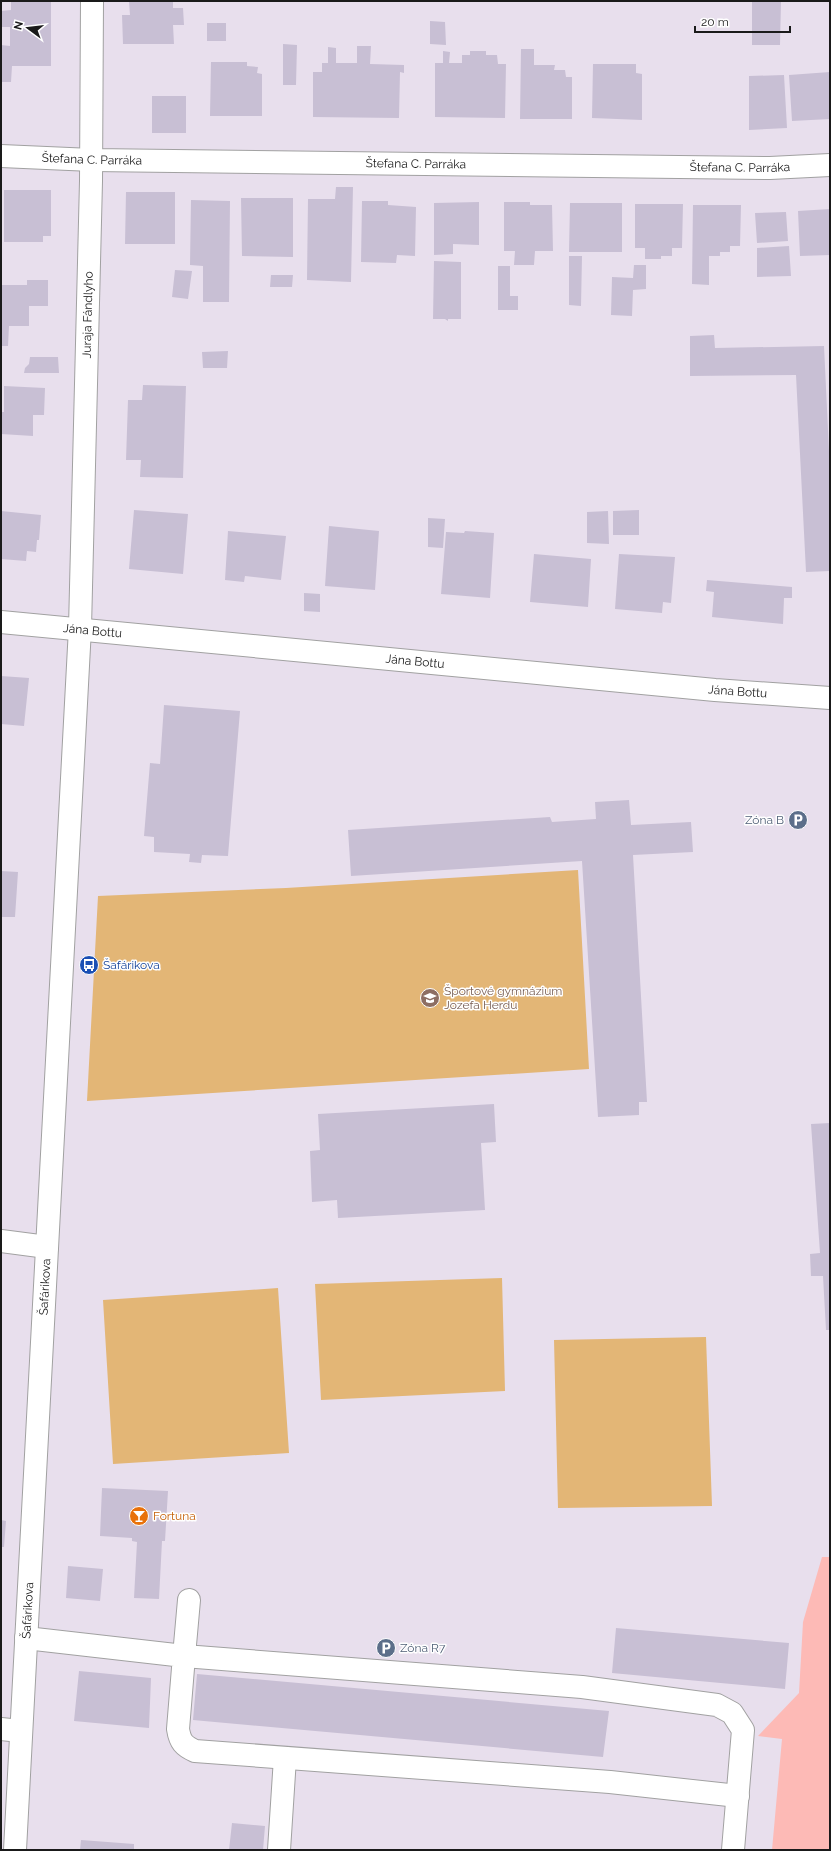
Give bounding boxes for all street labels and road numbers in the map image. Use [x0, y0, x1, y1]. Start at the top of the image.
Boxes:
street label: Štefana C. Parráka [41, 151, 142, 168]
street label: Štefana C. Parráka [366, 156, 466, 171]
street label: Štefana C. Parráka [690, 160, 790, 175]
street label: Juraja Fándlyho [80, 271, 96, 358]
street label: Jána Bottu [63, 621, 123, 640]
street label: Jána Bottu [385, 652, 445, 671]
street label: Jána Bottu [708, 682, 768, 701]
street label: Šafárikova [36, 1258, 53, 1316]
street label: Šafárikova [19, 1582, 36, 1639]

